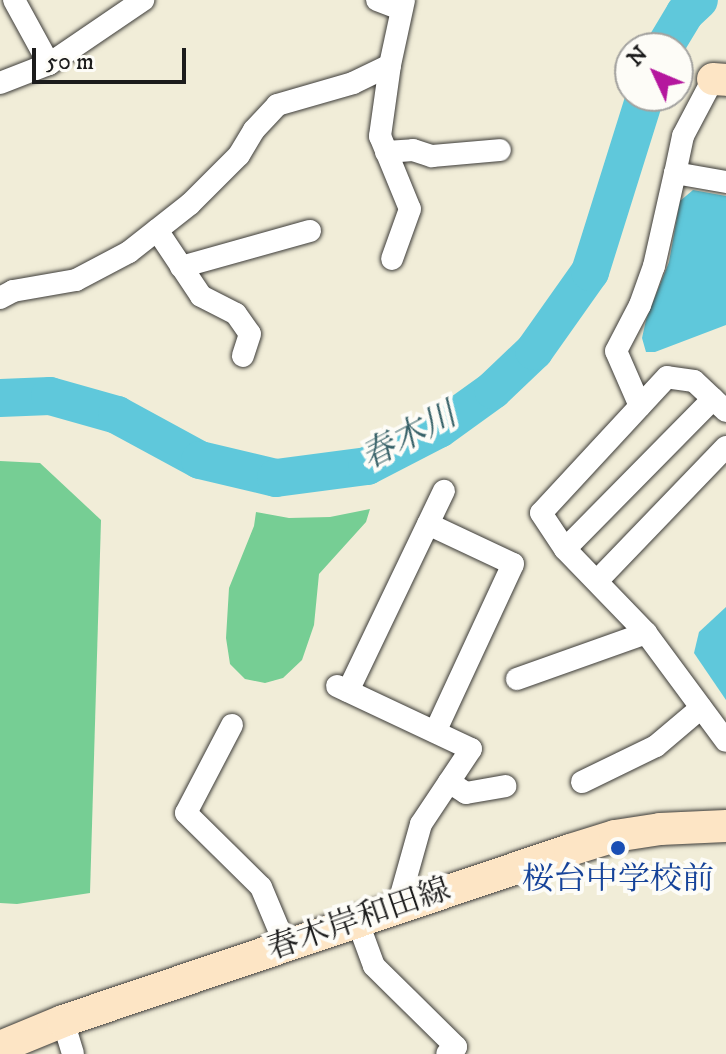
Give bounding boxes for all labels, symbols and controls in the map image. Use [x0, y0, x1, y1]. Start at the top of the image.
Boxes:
scale bar [36, 32, 190, 82]
north arrow [614, 32, 694, 112]
text: N [622, 40, 654, 72]
text: 50 m [46, 47, 94, 77]
water label: 春木川 [354, 395, 464, 479]
marker: 桜台中学校前 [609, 839, 627, 857]
place label: 桜台中学校前 [522, 861, 714, 899]
street label: 春木岸和田線 [262, 871, 456, 969]

